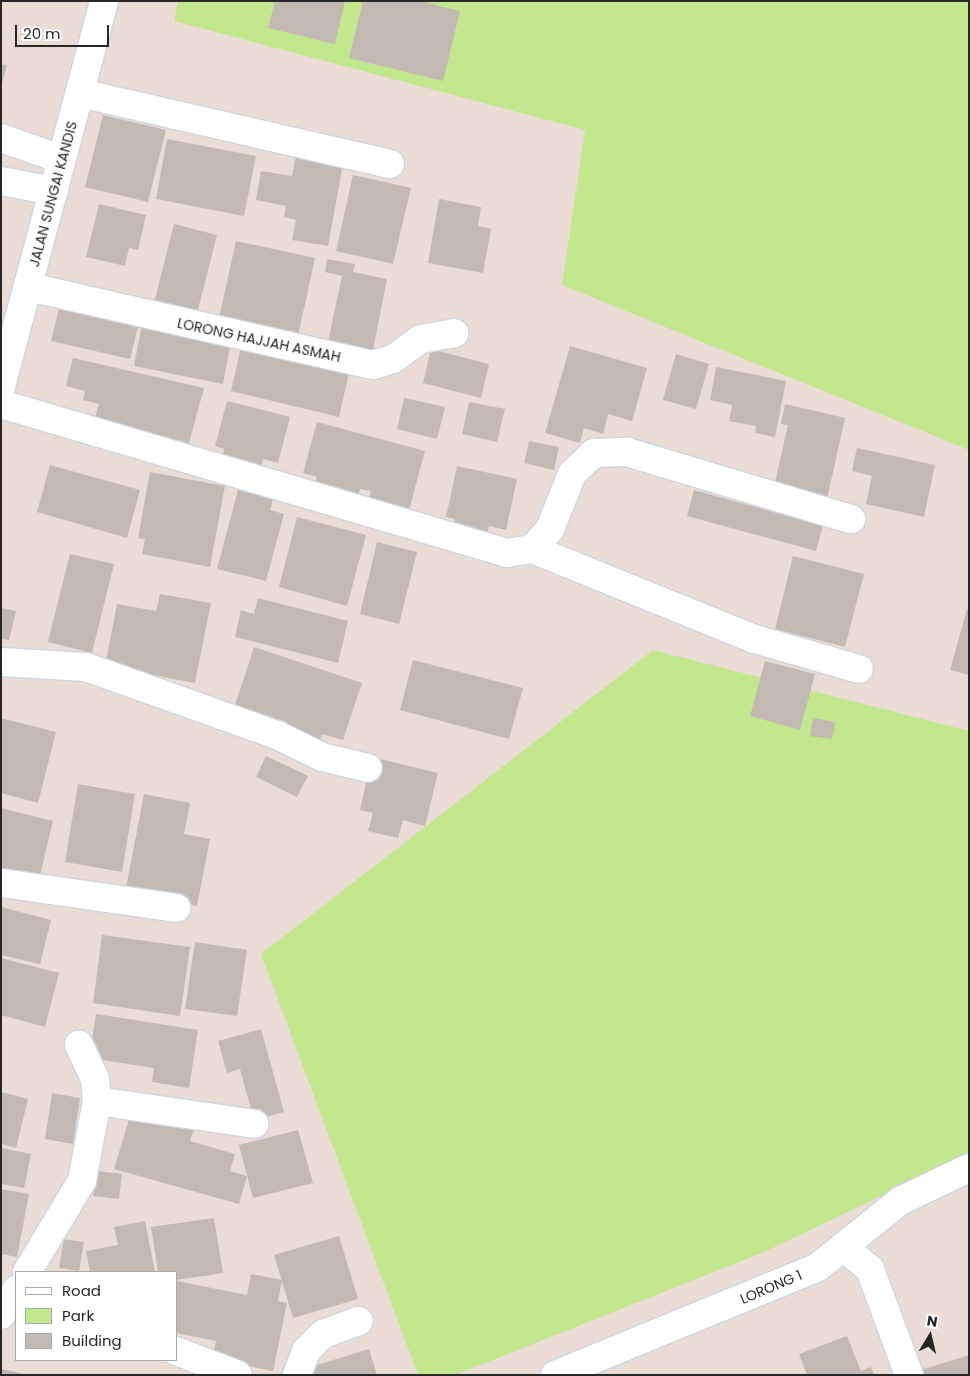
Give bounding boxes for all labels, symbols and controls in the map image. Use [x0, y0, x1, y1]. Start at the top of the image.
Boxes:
scale bar [18, 15, 111, 47]
text: 20 m [23, 23, 61, 44]
street label: JALAN SUNGAI KANDIS [25, 119, 81, 269]
street label: LORONG HAJJAH ASMAH [176, 314, 342, 366]
street label: LORONG 1 [738, 1266, 804, 1308]
legend [15, 1271, 178, 1361]
text: Road [62, 1280, 101, 1301]
text: Park [62, 1305, 94, 1326]
text: N [926, 1310, 939, 1332]
north arrow [905, 1311, 955, 1361]
text: Building [62, 1330, 122, 1351]

